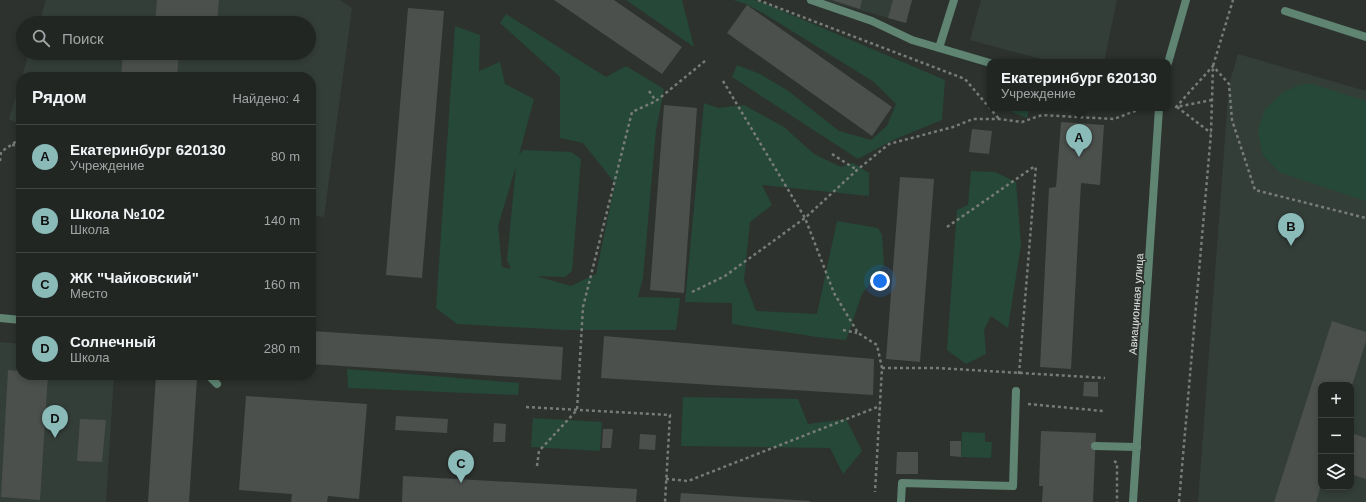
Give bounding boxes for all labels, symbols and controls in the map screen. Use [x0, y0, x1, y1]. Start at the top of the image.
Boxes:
search box [16, 16, 316, 60]
icon: search [30, 27, 52, 49]
text: Поиск [62, 30, 104, 47]
popup [987, 59, 1171, 111]
text: Екатеринбург 620130 [1001, 69, 1157, 86]
text: Учреждение [1001, 86, 1076, 101]
text: Рядом [32, 88, 87, 107]
text: Найдено: 4 [232, 91, 300, 106]
pin: A [1066, 124, 1092, 157]
text: Екатеринбург 620130 [70, 141, 226, 158]
text: A [40, 149, 50, 164]
text: 80 m [271, 149, 300, 164]
text: Учреждение [70, 158, 145, 173]
text: Школа №102 [70, 205, 165, 222]
text: B [40, 213, 50, 228]
text: 140 m [264, 213, 300, 228]
pin: B [1278, 213, 1304, 246]
text: Школа [70, 222, 110, 237]
street label: Авиационная улица [1126, 252, 1146, 355]
text: ЖК "Чайковский" [70, 269, 199, 286]
your location [870, 271, 890, 291]
text: C [40, 277, 50, 292]
text: 160 m [264, 277, 300, 292]
text: Место [70, 286, 108, 301]
text: Солнечный [70, 333, 156, 350]
text: D [40, 341, 50, 356]
text: 280 m [264, 341, 300, 356]
text: Школа [70, 350, 110, 365]
map controls [1318, 382, 1354, 490]
button: + [1318, 382, 1354, 418]
pin: D [42, 405, 68, 438]
button: − [1318, 418, 1354, 454]
pin: C [448, 450, 474, 483]
button: layers [1318, 454, 1354, 490]

